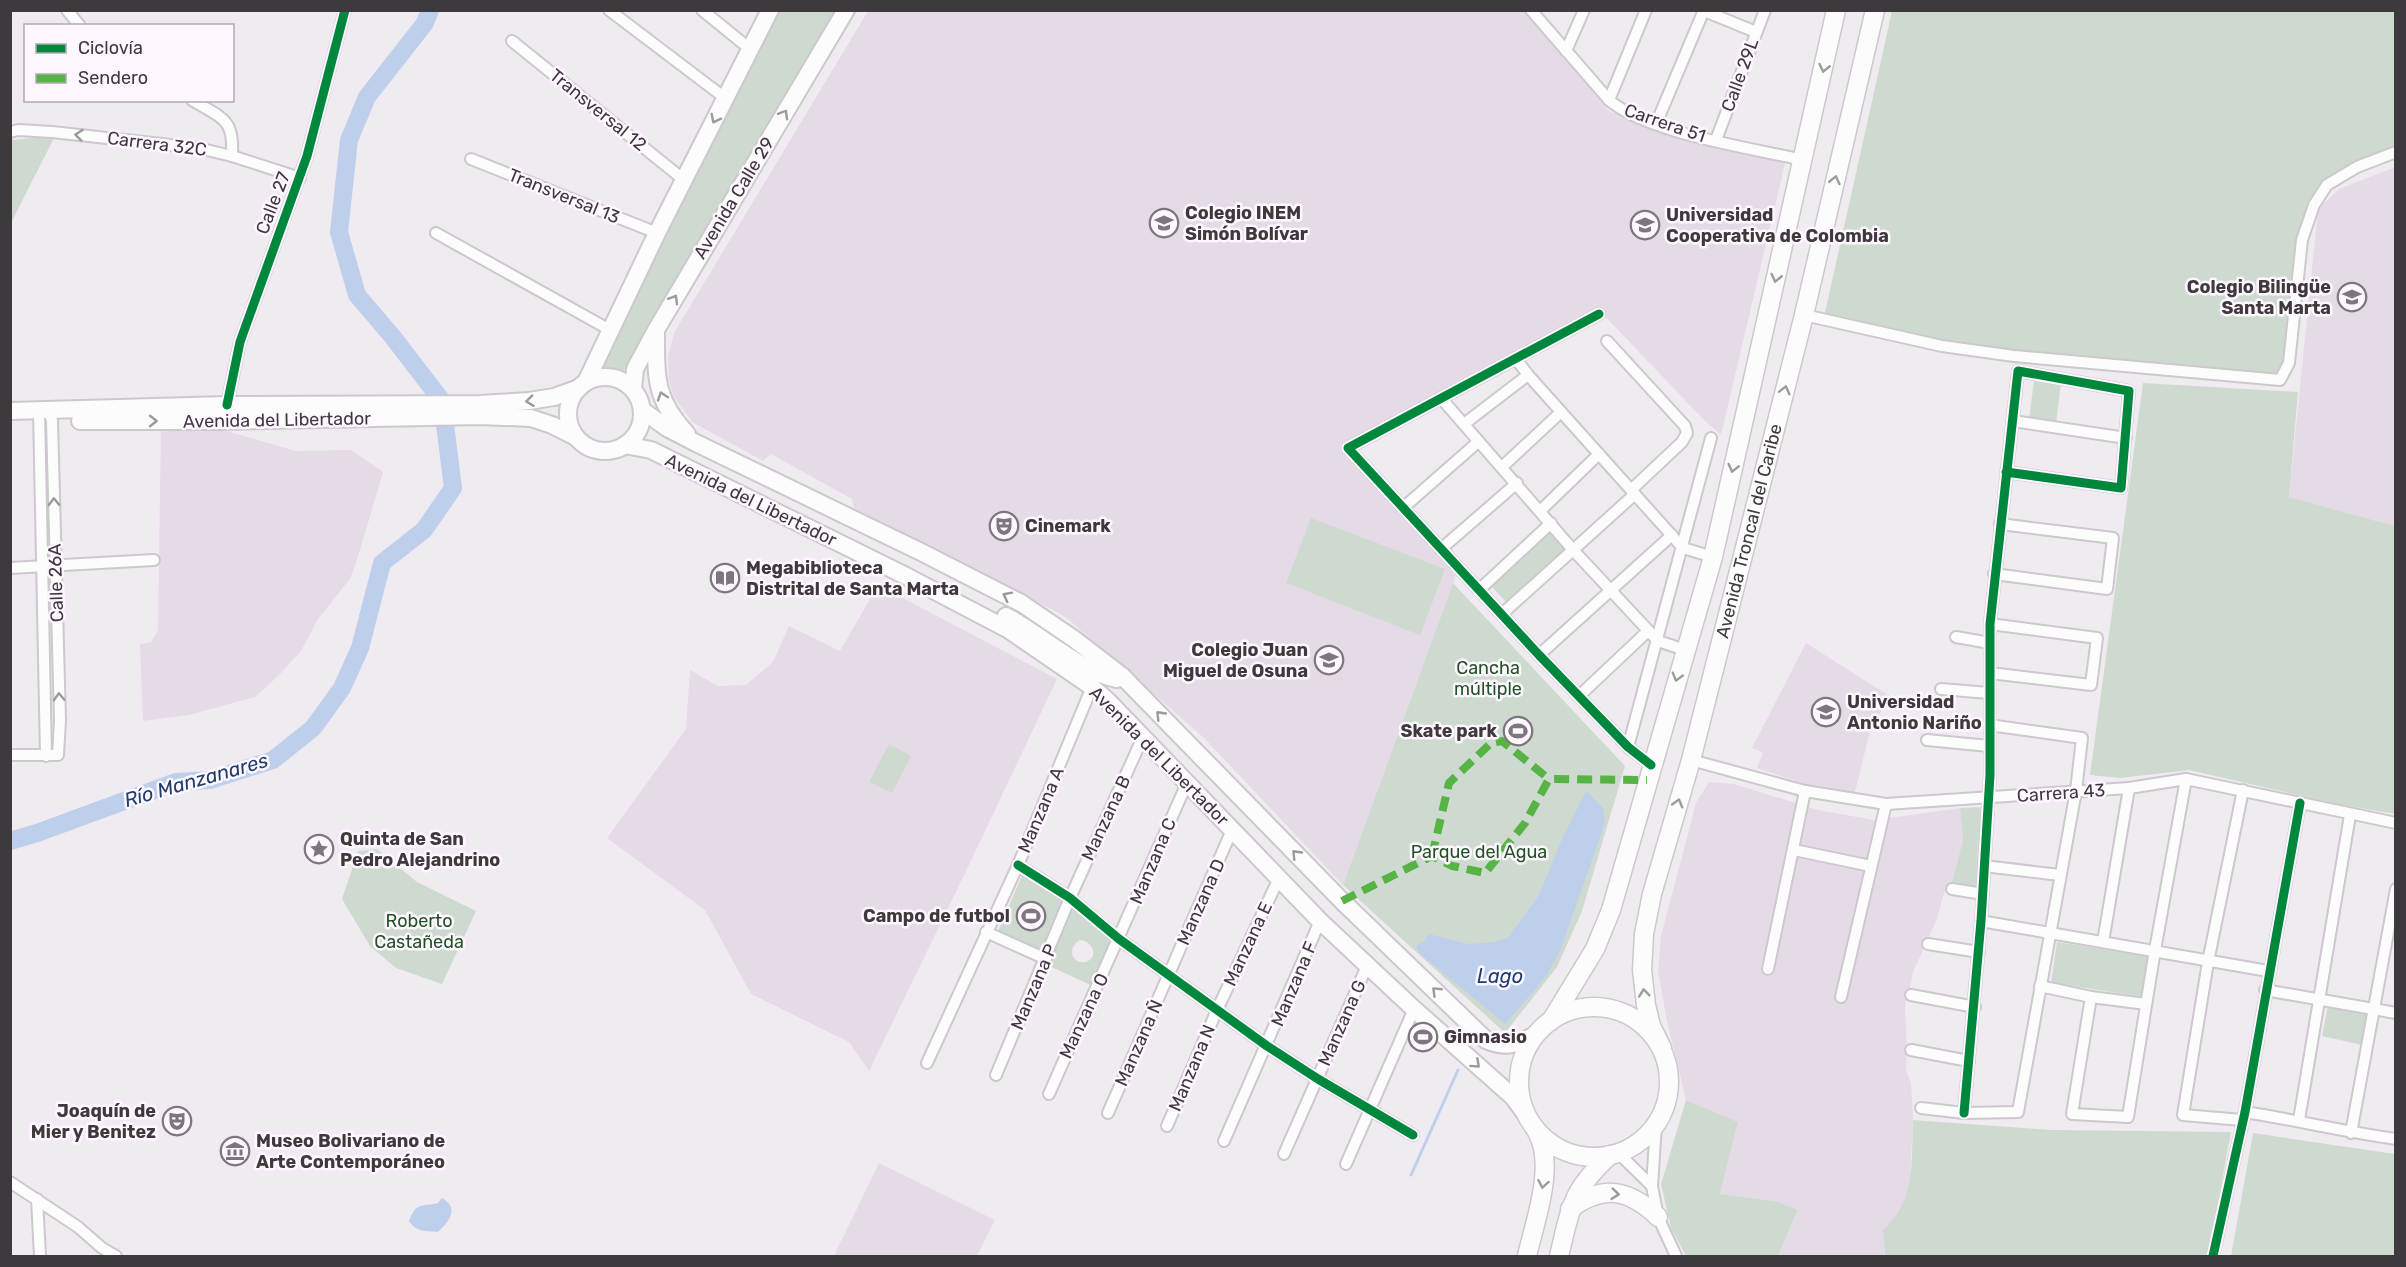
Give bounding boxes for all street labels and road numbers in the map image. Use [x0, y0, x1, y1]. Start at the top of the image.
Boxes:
street label: Calle 29L [1717, 35, 1763, 115]
street label: Transversal 12 [545, 64, 651, 156]
street label: Carrera 51 [1621, 99, 1709, 147]
street label: Carrera 32C [106, 127, 208, 161]
street label: Avenida Calle 29 [689, 133, 779, 263]
street label: Transversal 13 [505, 164, 623, 228]
street label: Calle 27 [251, 169, 295, 237]
street label: Avenida del Libertador [183, 407, 371, 433]
street label: Avenida Troncal del Caribe [1711, 422, 1787, 641]
street label: Avenida del Libertador [662, 449, 840, 551]
street label: Calle 26A [44, 543, 68, 623]
street label: Avenida del Libertador [1085, 682, 1233, 830]
street label: Manzana A [1013, 764, 1069, 856]
street label: Manzana B [1077, 772, 1135, 864]
street label: Carrera 43 [2016, 779, 2106, 807]
street label: Manzana C [1125, 815, 1181, 907]
street label: Manzana D [1172, 856, 1230, 948]
street label: Manzana E [1219, 898, 1277, 990]
street label: Manzana F [1266, 938, 1322, 1030]
street label: Manzana P [1006, 941, 1062, 1033]
street label: Manzana O [1055, 970, 1113, 1062]
street label: Manzana G [1313, 977, 1371, 1069]
street label: Manzana Ñ [1110, 997, 1168, 1089]
street label: Manzana N [1164, 1021, 1220, 1115]

